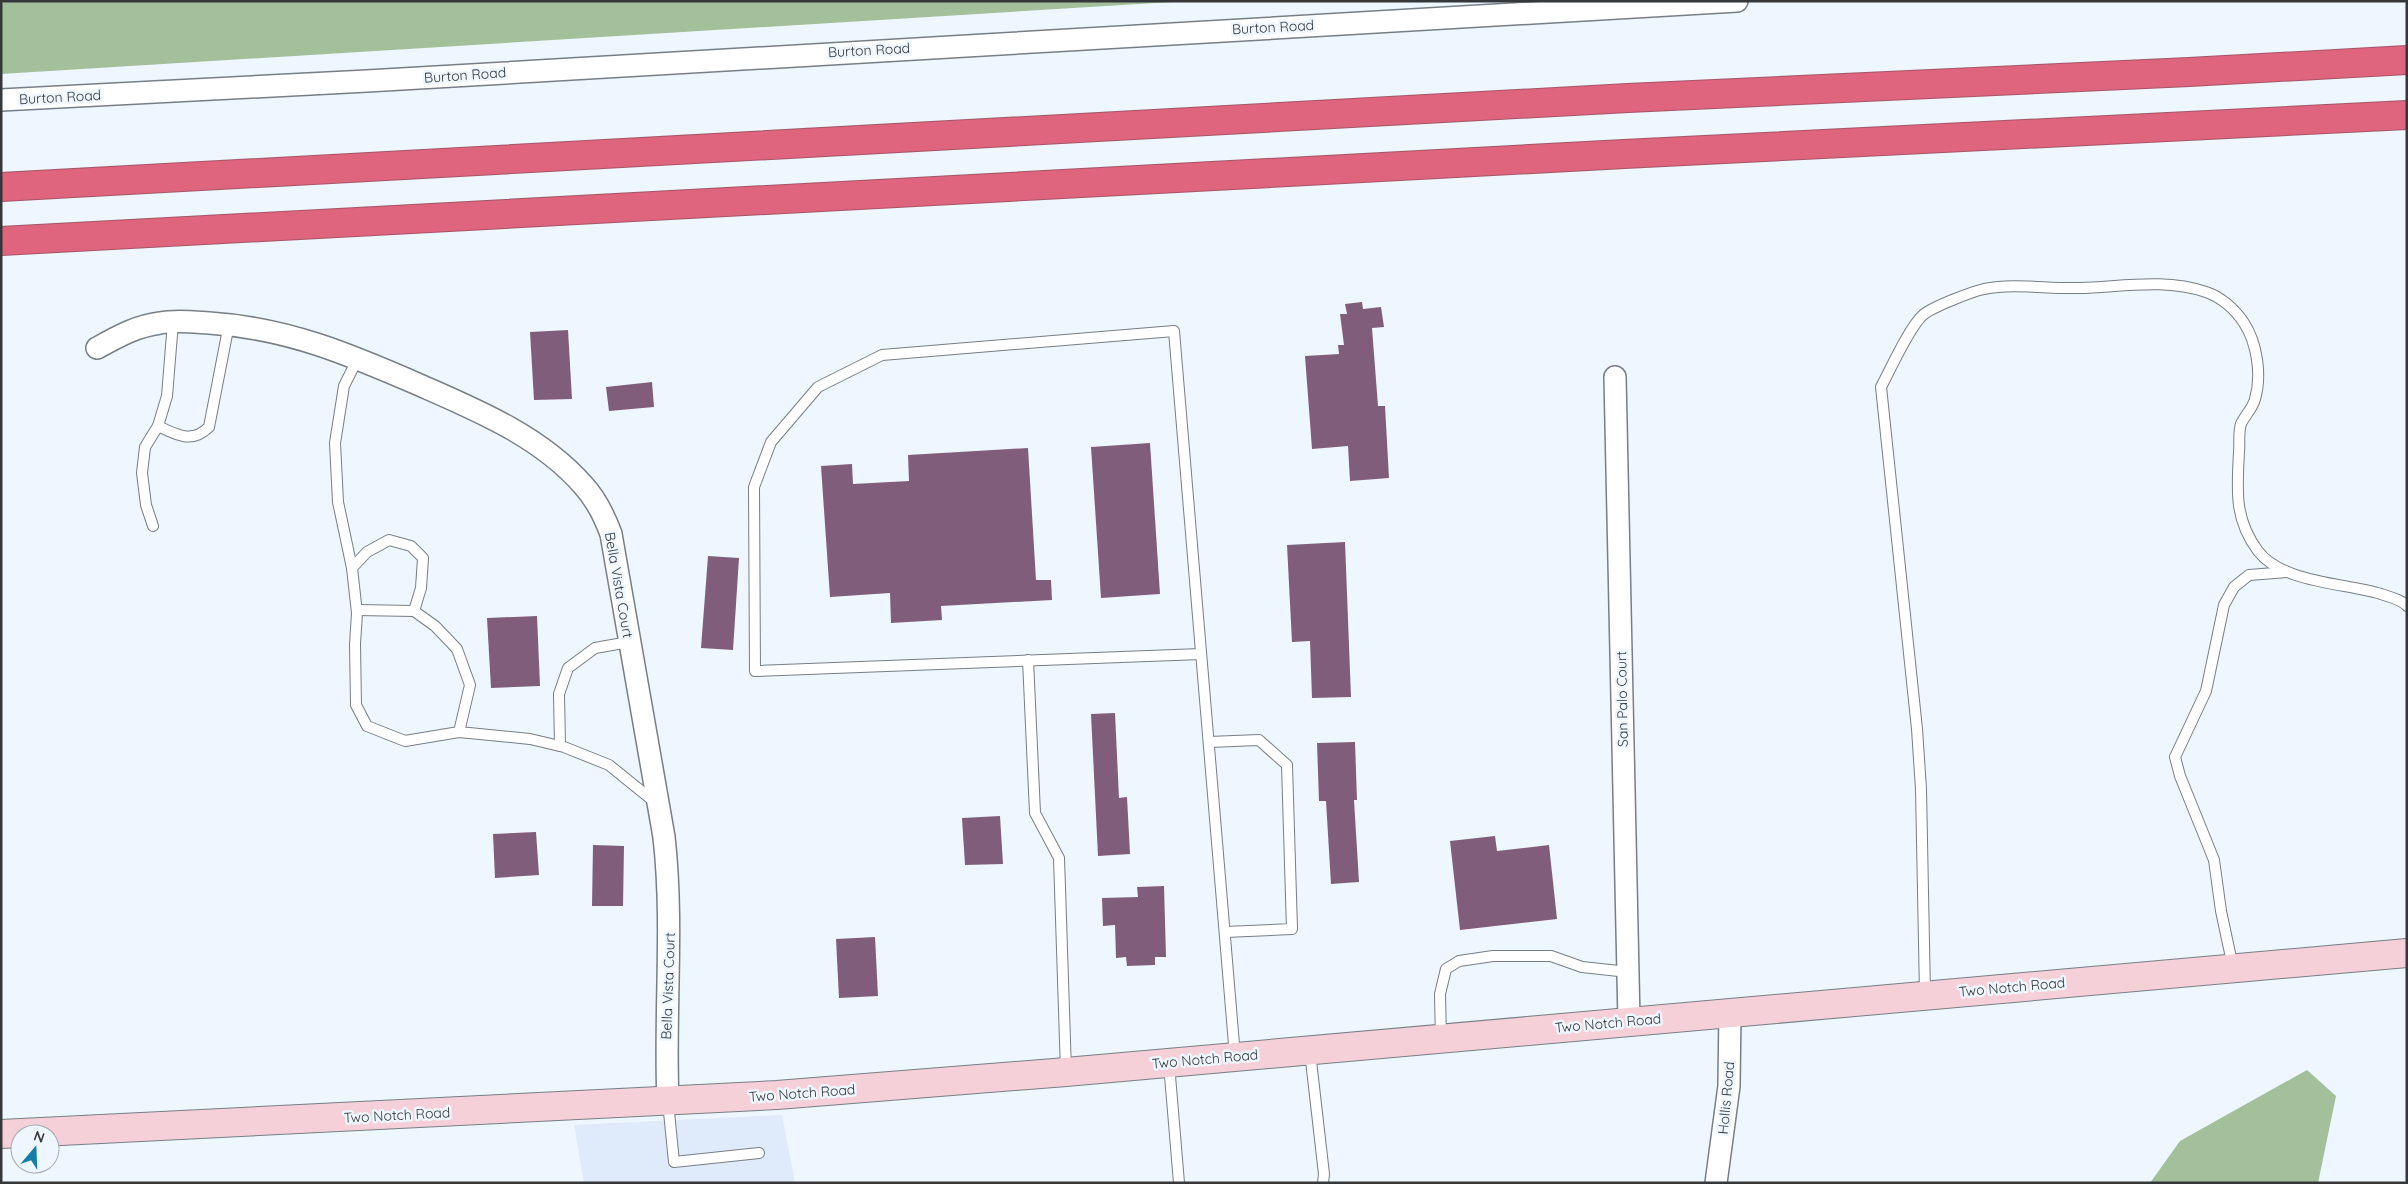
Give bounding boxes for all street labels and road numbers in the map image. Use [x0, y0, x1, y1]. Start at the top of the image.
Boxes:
street label: Burton Road [1231, 16, 1315, 38]
street label: Burton Road [827, 39, 911, 61]
street label: Burton Road [423, 63, 507, 87]
street label: Burton Road [18, 86, 102, 108]
street label: Bella Vista Court [601, 531, 637, 640]
street label: San Palo Court [1612, 651, 1632, 747]
street label: Bella Vista Court [657, 932, 679, 1040]
street label: Two Notch Road [1958, 973, 2066, 1001]
street label: Two Notch Road [1554, 1009, 1662, 1037]
street label: Two Notch Road [1151, 1045, 1259, 1073]
street label: Hollis Road [1714, 1061, 1738, 1135]
street label: Two Notch Road [748, 1080, 856, 1106]
street label: Two Notch Road [343, 1103, 451, 1127]

